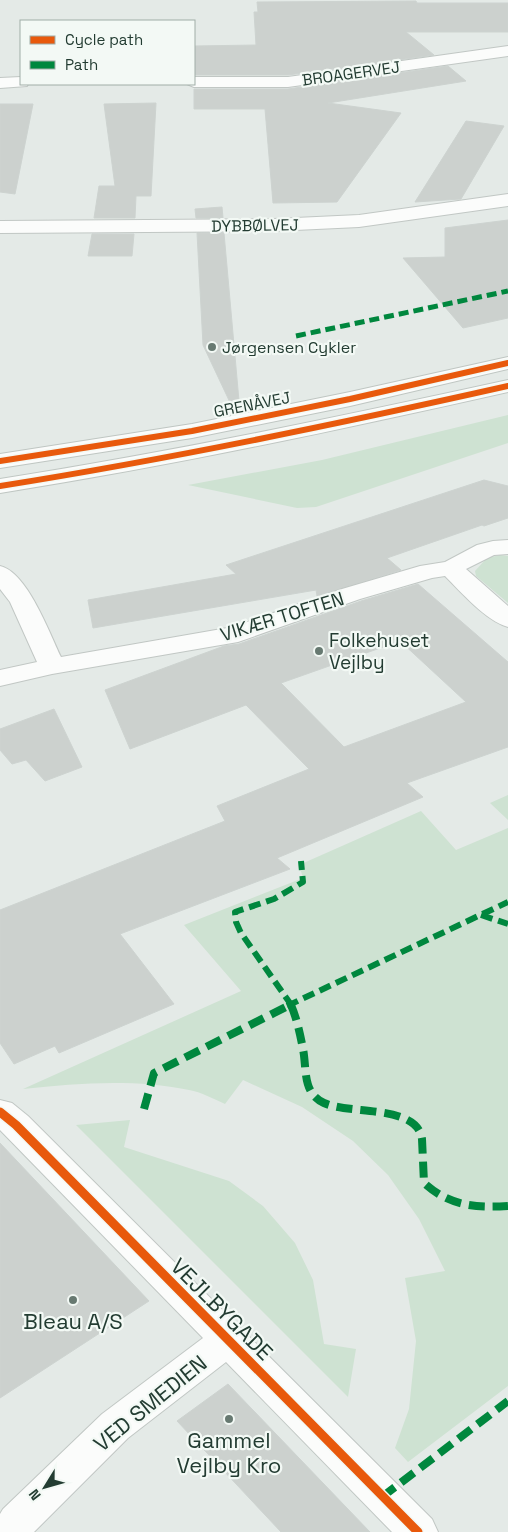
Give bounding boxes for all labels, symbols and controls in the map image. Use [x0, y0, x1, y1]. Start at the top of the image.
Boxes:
legend [20, 20, 195, 85]
text: Cycle path [65, 30, 143, 49]
text: Path [65, 55, 98, 74]
street label: BROAGERVEJ [301, 56, 402, 91]
street label: DYBBØLVEJ [211, 214, 299, 237]
place label: Jørgensen Cykler [222, 337, 356, 358]
marker: Jørgensen Cykler [206, 341, 218, 353]
street label: GRENÅVEJ [212, 387, 292, 422]
street label: VIKÆR TOFTEN [217, 586, 347, 647]
place label: Folkehuset Vejlby [329, 628, 429, 675]
marker: Folkehuset Vejlby [313, 645, 325, 657]
street label: VEJLBYGADE [165, 1252, 279, 1366]
marker: Bleau A/S [67, 1294, 79, 1306]
place label: Bleau A/S [23, 1307, 123, 1335]
street label: VED SMEDIEN [88, 1349, 212, 1457]
marker: Gammel Vejlby Kro [223, 1413, 235, 1425]
place label: Gammel Vejlby Kro [177, 1426, 281, 1479]
north arrow [20, 1462, 70, 1512]
text: N [25, 1486, 45, 1504]

